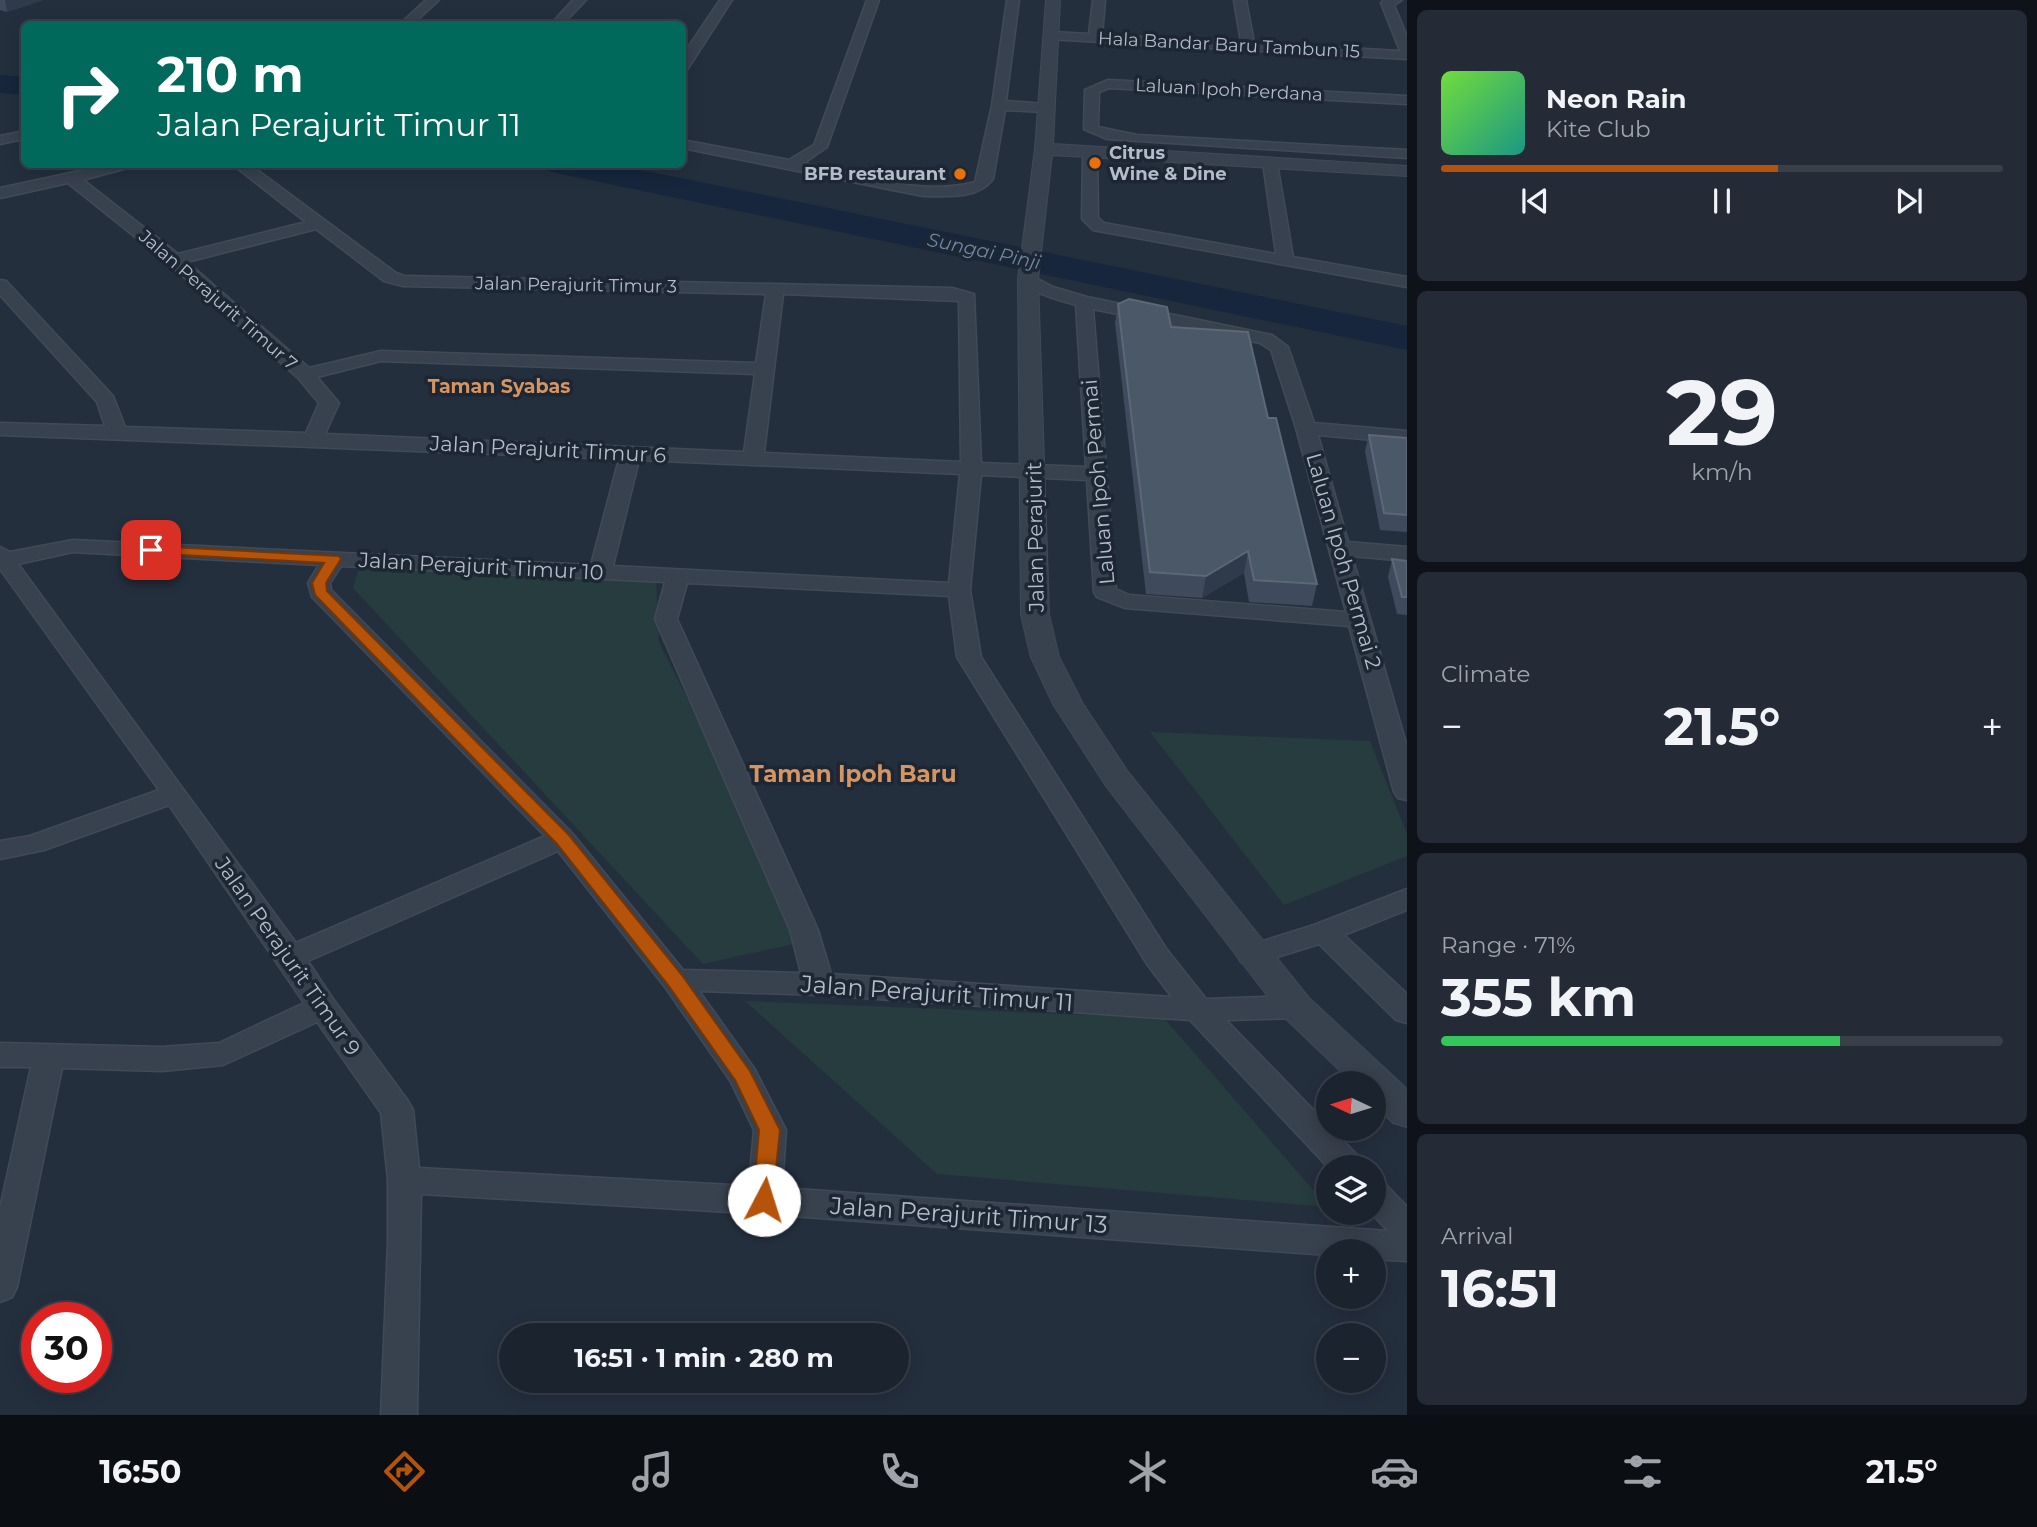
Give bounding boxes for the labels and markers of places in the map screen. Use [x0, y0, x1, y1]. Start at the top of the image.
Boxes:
place label: Citrus Wine & Dine [1109, 142, 1227, 185]
marker: Citrus Wine & Dine [1087, 155, 1103, 171]
place label: BFB restaurant [804, 163, 946, 185]
marker: BFB restaurant [952, 166, 968, 182]
pin [121, 520, 181, 580]

